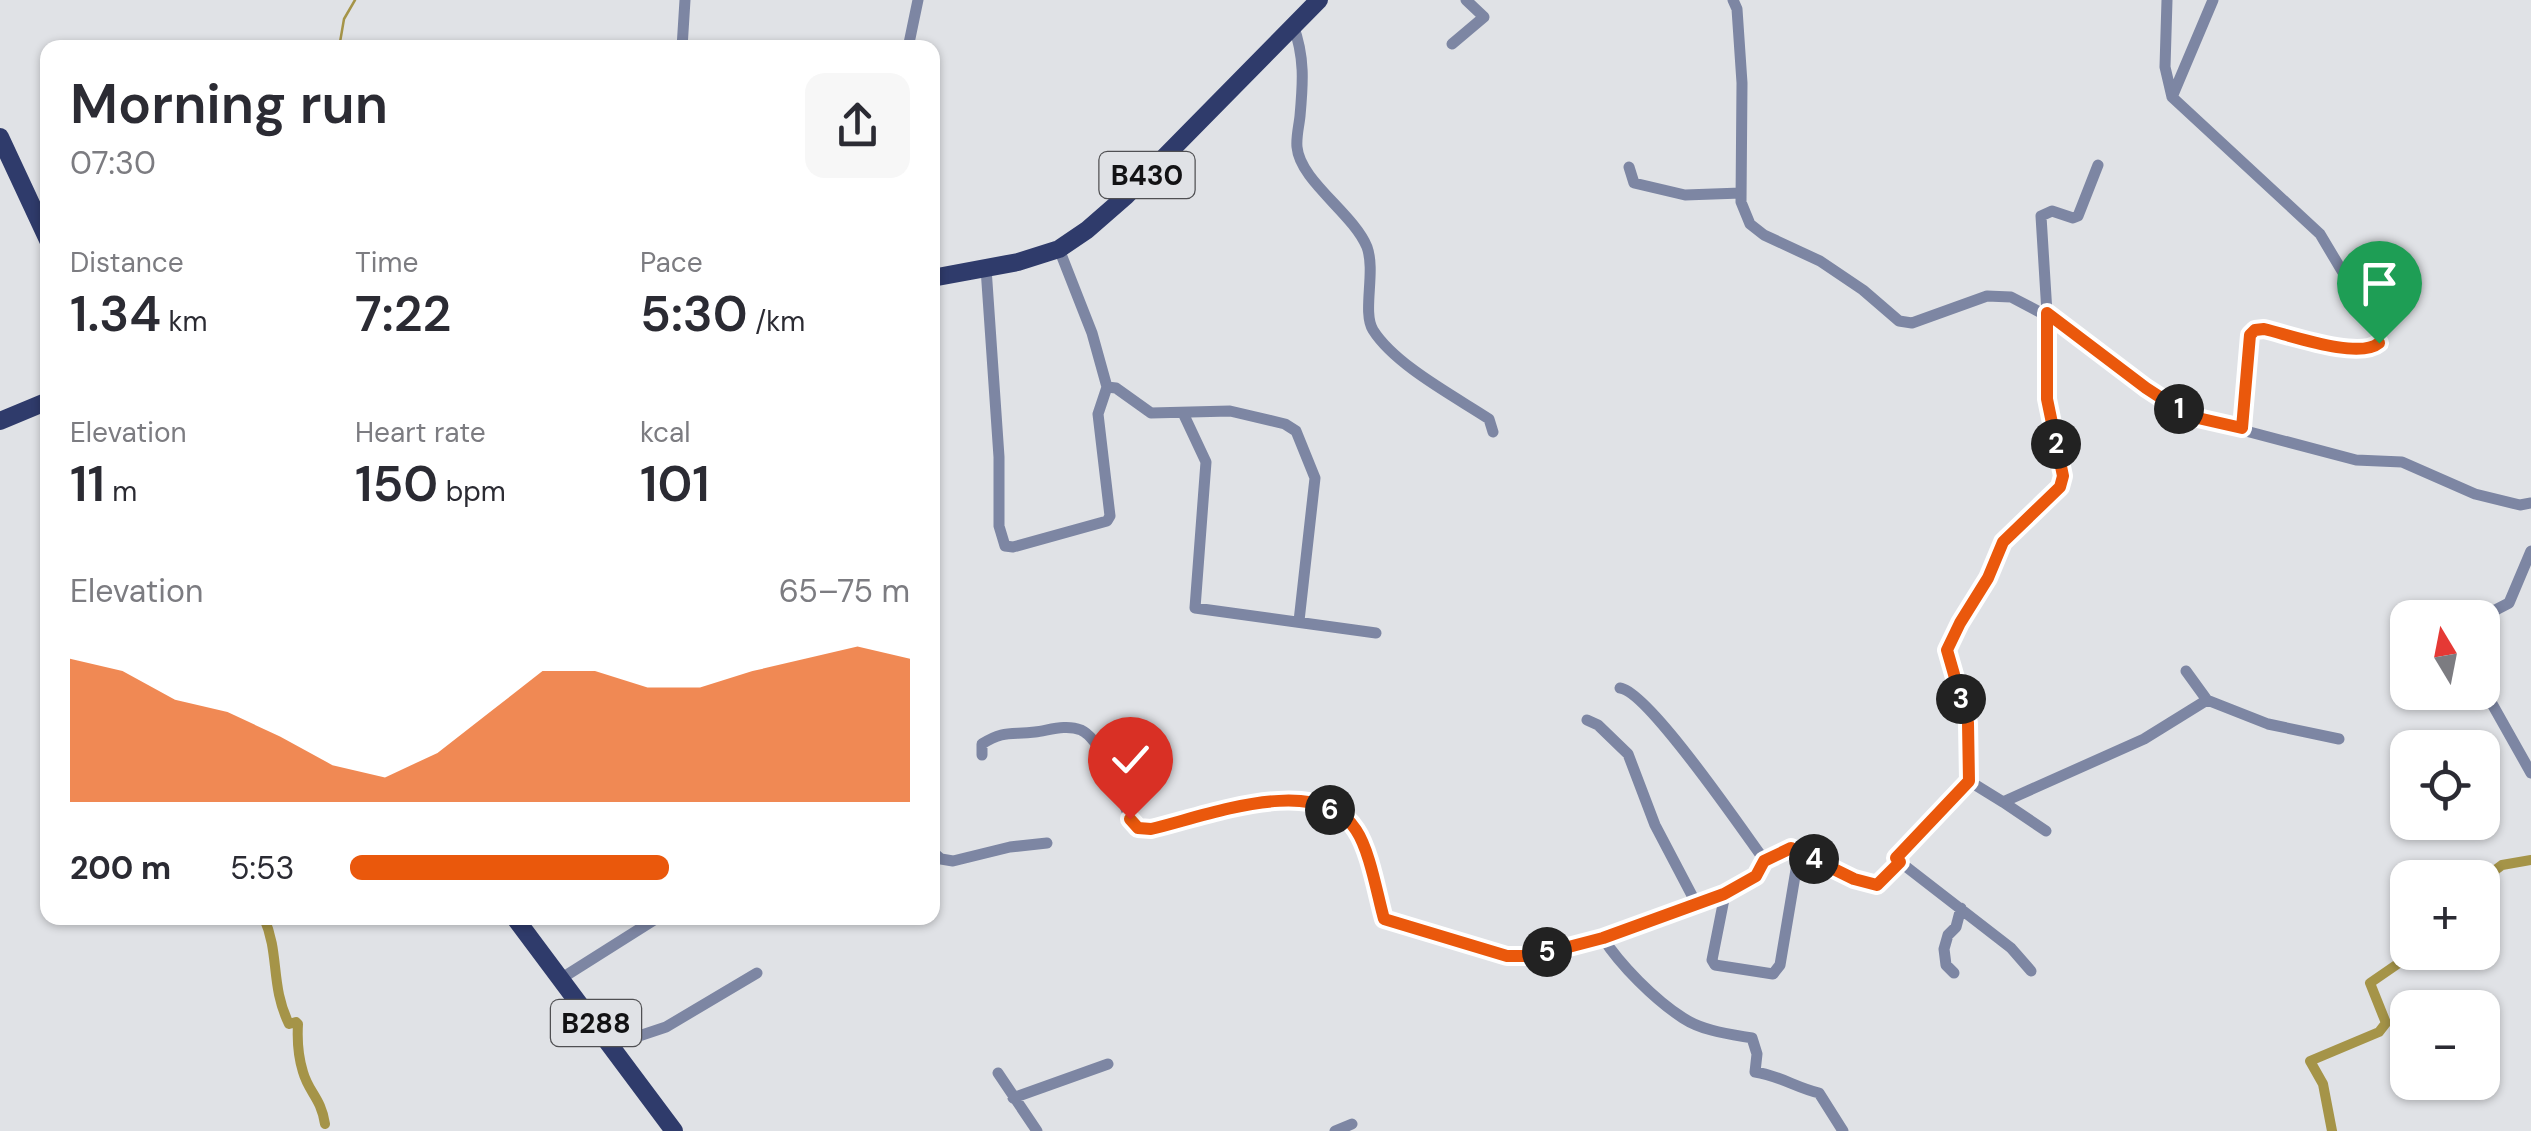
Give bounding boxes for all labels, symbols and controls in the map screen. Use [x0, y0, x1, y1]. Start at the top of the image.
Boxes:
text: Morning run [70, 68, 388, 140]
button: share [805, 73, 910, 178]
text: 07:30 [70, 142, 156, 184]
road number: B430 [1100, 152, 1194, 198]
pin [2337, 241, 2422, 344]
text: Distance [70, 244, 184, 281]
text: Time [355, 244, 418, 281]
text: Pace [640, 244, 703, 281]
icon: arrive [2352, 256, 2407, 311]
text: 1.34 [70, 281, 161, 347]
text: 7:22 [355, 281, 451, 347]
text: 5:30 [640, 281, 748, 347]
text: km [161, 303, 208, 340]
text: /km [748, 303, 805, 340]
pin: 1 [2154, 384, 2204, 434]
text: 1 [2174, 390, 2184, 427]
text: Elevation [70, 414, 187, 451]
text: Heart rate [355, 414, 486, 451]
text: kcal [640, 414, 691, 451]
pin: 2 [2031, 419, 2081, 469]
text: 2 [2048, 425, 2064, 462]
text: 11 [70, 451, 105, 517]
text: 150 [355, 451, 438, 517]
text: 101 [640, 451, 710, 517]
text: m [105, 473, 137, 510]
text: bpm [438, 473, 506, 510]
text: Elevation [70, 570, 203, 612]
text: 65–75 m [779, 570, 910, 612]
north arrow [2390, 600, 2500, 710]
map controls [2390, 600, 2500, 1100]
pin: 3 [1936, 674, 1986, 724]
text: 3 [1953, 680, 1969, 717]
pin [1088, 717, 1173, 820]
button: locate [2390, 730, 2500, 840]
icon: check [1103, 732, 1158, 787]
pin: 6 [1305, 785, 1355, 835]
text: 6 [1321, 791, 1339, 828]
pin: 4 [1789, 834, 1839, 884]
text: 4 [1805, 840, 1823, 877]
text: 200 m [70, 847, 171, 889]
text: 5:53 [230, 847, 294, 889]
button: + [2390, 860, 2500, 970]
pin: 5 [1522, 927, 1572, 977]
text: 5 [1538, 933, 1556, 970]
button: − [2390, 990, 2500, 1100]
road number: B288 [551, 1000, 641, 1046]

